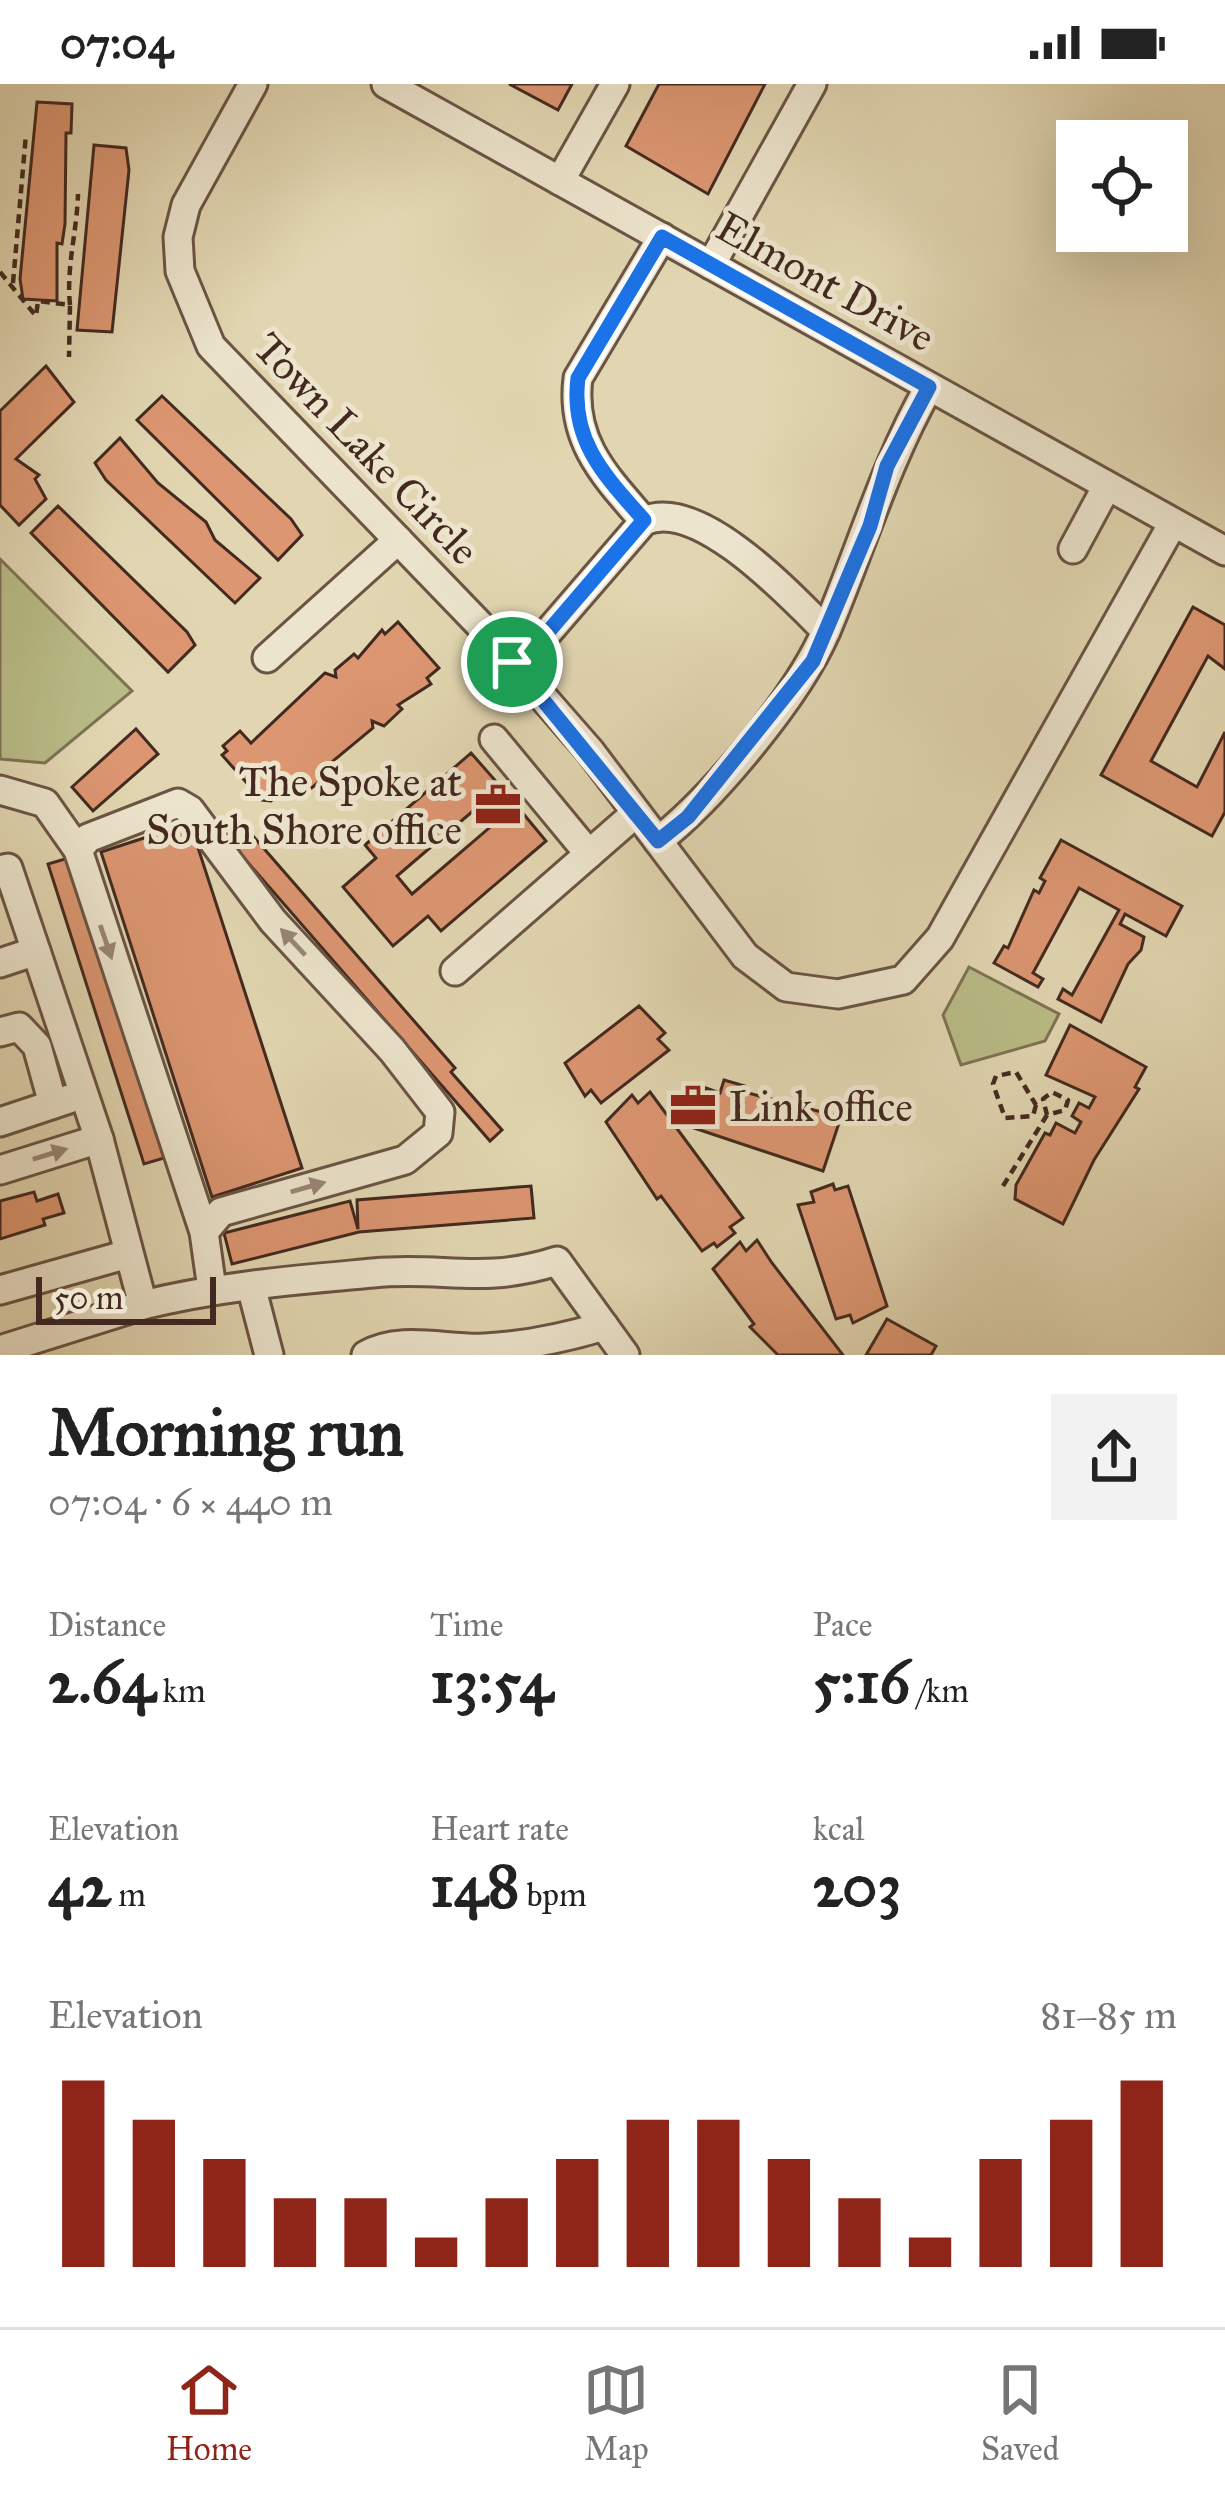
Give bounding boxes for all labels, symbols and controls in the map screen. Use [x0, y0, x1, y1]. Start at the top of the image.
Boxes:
text: 07:04 [60, 15, 173, 70]
map controls [1056, 120, 1188, 252]
button: locate [1056, 120, 1188, 252]
street label: Elmont Drive [707, 201, 944, 363]
street label: Town Lake Circle [243, 322, 490, 576]
pin [461, 611, 563, 713]
icon: arrive [479, 629, 545, 695]
place label: The Spoke at South Shore office [146, 756, 462, 856]
office icon: The Spoke at South Shore office [473, 780, 523, 830]
one-way arrow [98, 924, 117, 960]
one-way arrow [279, 928, 307, 957]
office icon: Link office [668, 1081, 718, 1131]
place label: Link office [729, 1081, 913, 1133]
one-way arrow [32, 1144, 68, 1162]
one-way arrow [289, 1177, 326, 1196]
scale bar [36, 1271, 216, 1324]
text: 50 m [54, 1278, 123, 1318]
text: Morning run [48, 1392, 404, 1473]
button: share [1051, 1394, 1177, 1520]
text: 07:04 · 6 × 440 m [48, 1478, 333, 1526]
text: Distance [48, 1605, 166, 1645]
text: Time [430, 1605, 503, 1645]
text: Pace [813, 1605, 873, 1645]
text: 2.64 [48, 1645, 155, 1718]
text: 13:54 [430, 1645, 553, 1718]
text: 5:16 [813, 1645, 910, 1718]
text: km [155, 1671, 206, 1711]
text: /km [910, 1671, 969, 1711]
text: Elevation [48, 1809, 179, 1849]
text: Heart rate [430, 1809, 569, 1849]
text: kcal [813, 1809, 865, 1849]
text: 42 [48, 1849, 111, 1922]
text: 148 [430, 1849, 519, 1922]
text: 203 [813, 1849, 901, 1922]
text: m [111, 1875, 146, 1915]
text: bpm [519, 1875, 587, 1915]
text: Elevation [48, 1991, 203, 2039]
text: 81–85 m [1040, 1991, 1177, 2039]
tab: Home [166, 2357, 252, 2469]
tab: Map [583, 2357, 649, 2469]
tab: Saved [981, 2357, 1059, 2469]

